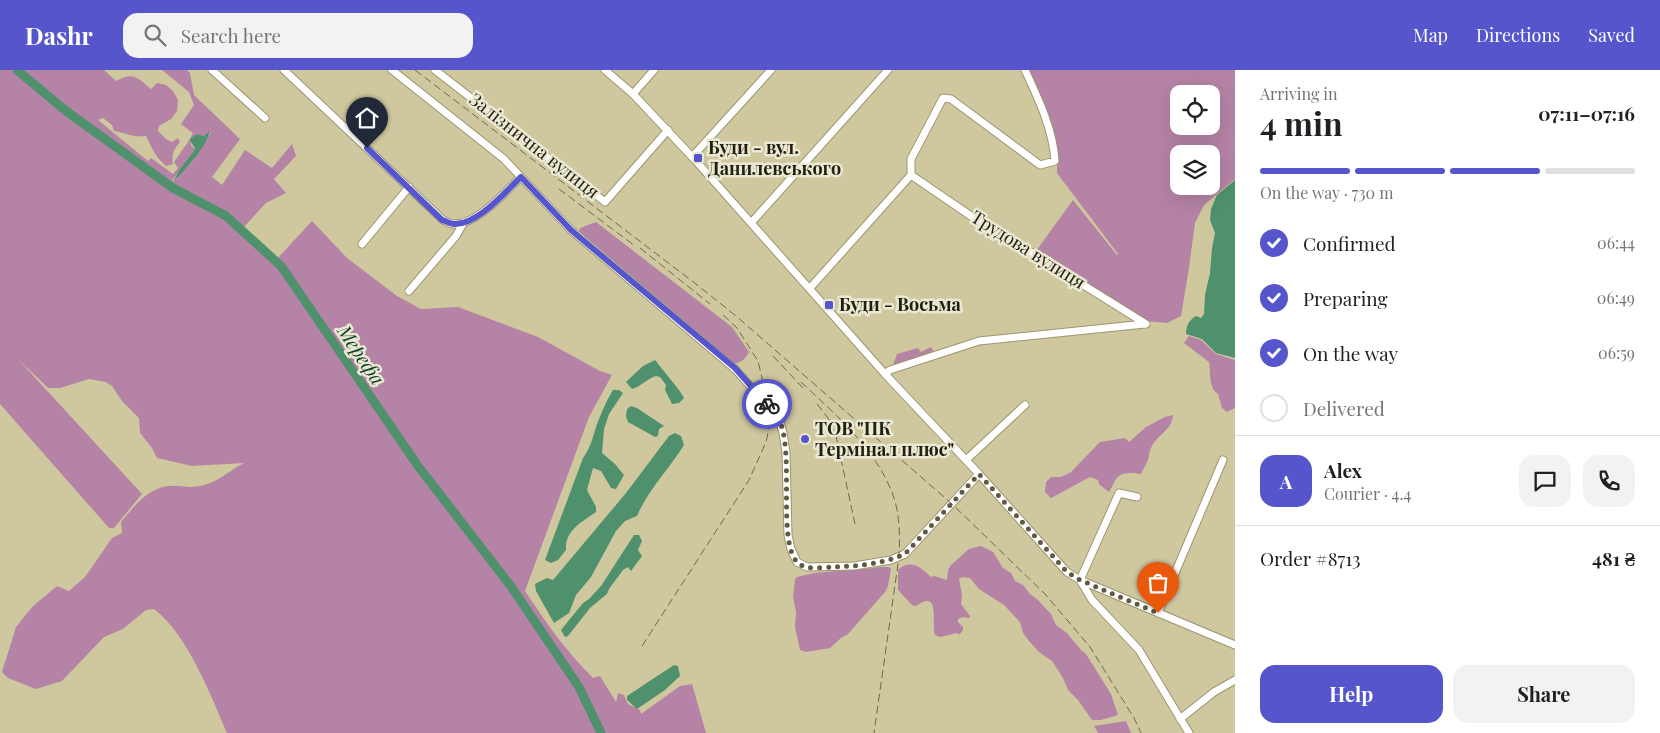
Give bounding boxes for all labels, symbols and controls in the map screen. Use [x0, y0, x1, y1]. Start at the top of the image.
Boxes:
search box [123, 13, 473, 58]
text: Dashr [25, 19, 93, 51]
icon: search [141, 21, 169, 49]
text: Search here [181, 22, 281, 48]
text: Map [1413, 23, 1448, 47]
text: Directions [1476, 23, 1560, 47]
text: Saved [1588, 23, 1635, 47]
text: Arriving in [1260, 83, 1338, 104]
map controls [1170, 85, 1220, 195]
button: locate [1170, 85, 1220, 135]
street label: Залізнична вулиця [465, 87, 605, 204]
pin [346, 97, 388, 148]
text: 07:11–07:16 [1538, 100, 1635, 126]
text: 4 min [1260, 101, 1343, 144]
icon: home [353, 104, 381, 132]
place label: Буди - вул. Данилевського [708, 135, 841, 180]
button: layers [1170, 145, 1220, 195]
marker: Буди - вул. Данилевського [692, 152, 704, 164]
text: On the way · 730 m [1260, 182, 1393, 203]
street label: Трудова вулиця [967, 204, 1091, 294]
icon: check [1260, 229, 1288, 257]
text: Confirmed [1303, 230, 1396, 256]
text: 06:44 [1597, 232, 1635, 253]
icon: check [1260, 284, 1288, 312]
text: Preparing [1303, 285, 1388, 311]
text: 06:49 [1597, 287, 1635, 308]
place label: Буди - Восьма [839, 292, 962, 316]
marker: Буди - Восьма [823, 299, 835, 311]
water label: Мерефа [332, 318, 391, 390]
icon: check [1260, 339, 1288, 367]
text: On the way [1303, 340, 1398, 366]
text: 06:59 [1598, 342, 1635, 363]
courier [742, 379, 792, 429]
icon: bike [753, 390, 781, 418]
text: Delivered [1303, 395, 1385, 421]
place label: ТОВ "ПК Термінал плюс" [815, 416, 954, 461]
marker: ТОВ "ПК Термінал плюс" [799, 433, 811, 445]
button: chat [1519, 455, 1571, 507]
button: phone [1583, 455, 1635, 507]
text: Alex [1324, 457, 1362, 483]
text: A [1280, 468, 1292, 494]
text: Courier · 4.4 [1324, 483, 1411, 504]
text: Order #8713 [1260, 545, 1361, 571]
text: 481 ₴ [1592, 545, 1635, 571]
pin [1137, 562, 1179, 613]
icon: bag [1144, 569, 1172, 597]
button: Help [1260, 665, 1443, 723]
button: Share [1453, 665, 1635, 723]

